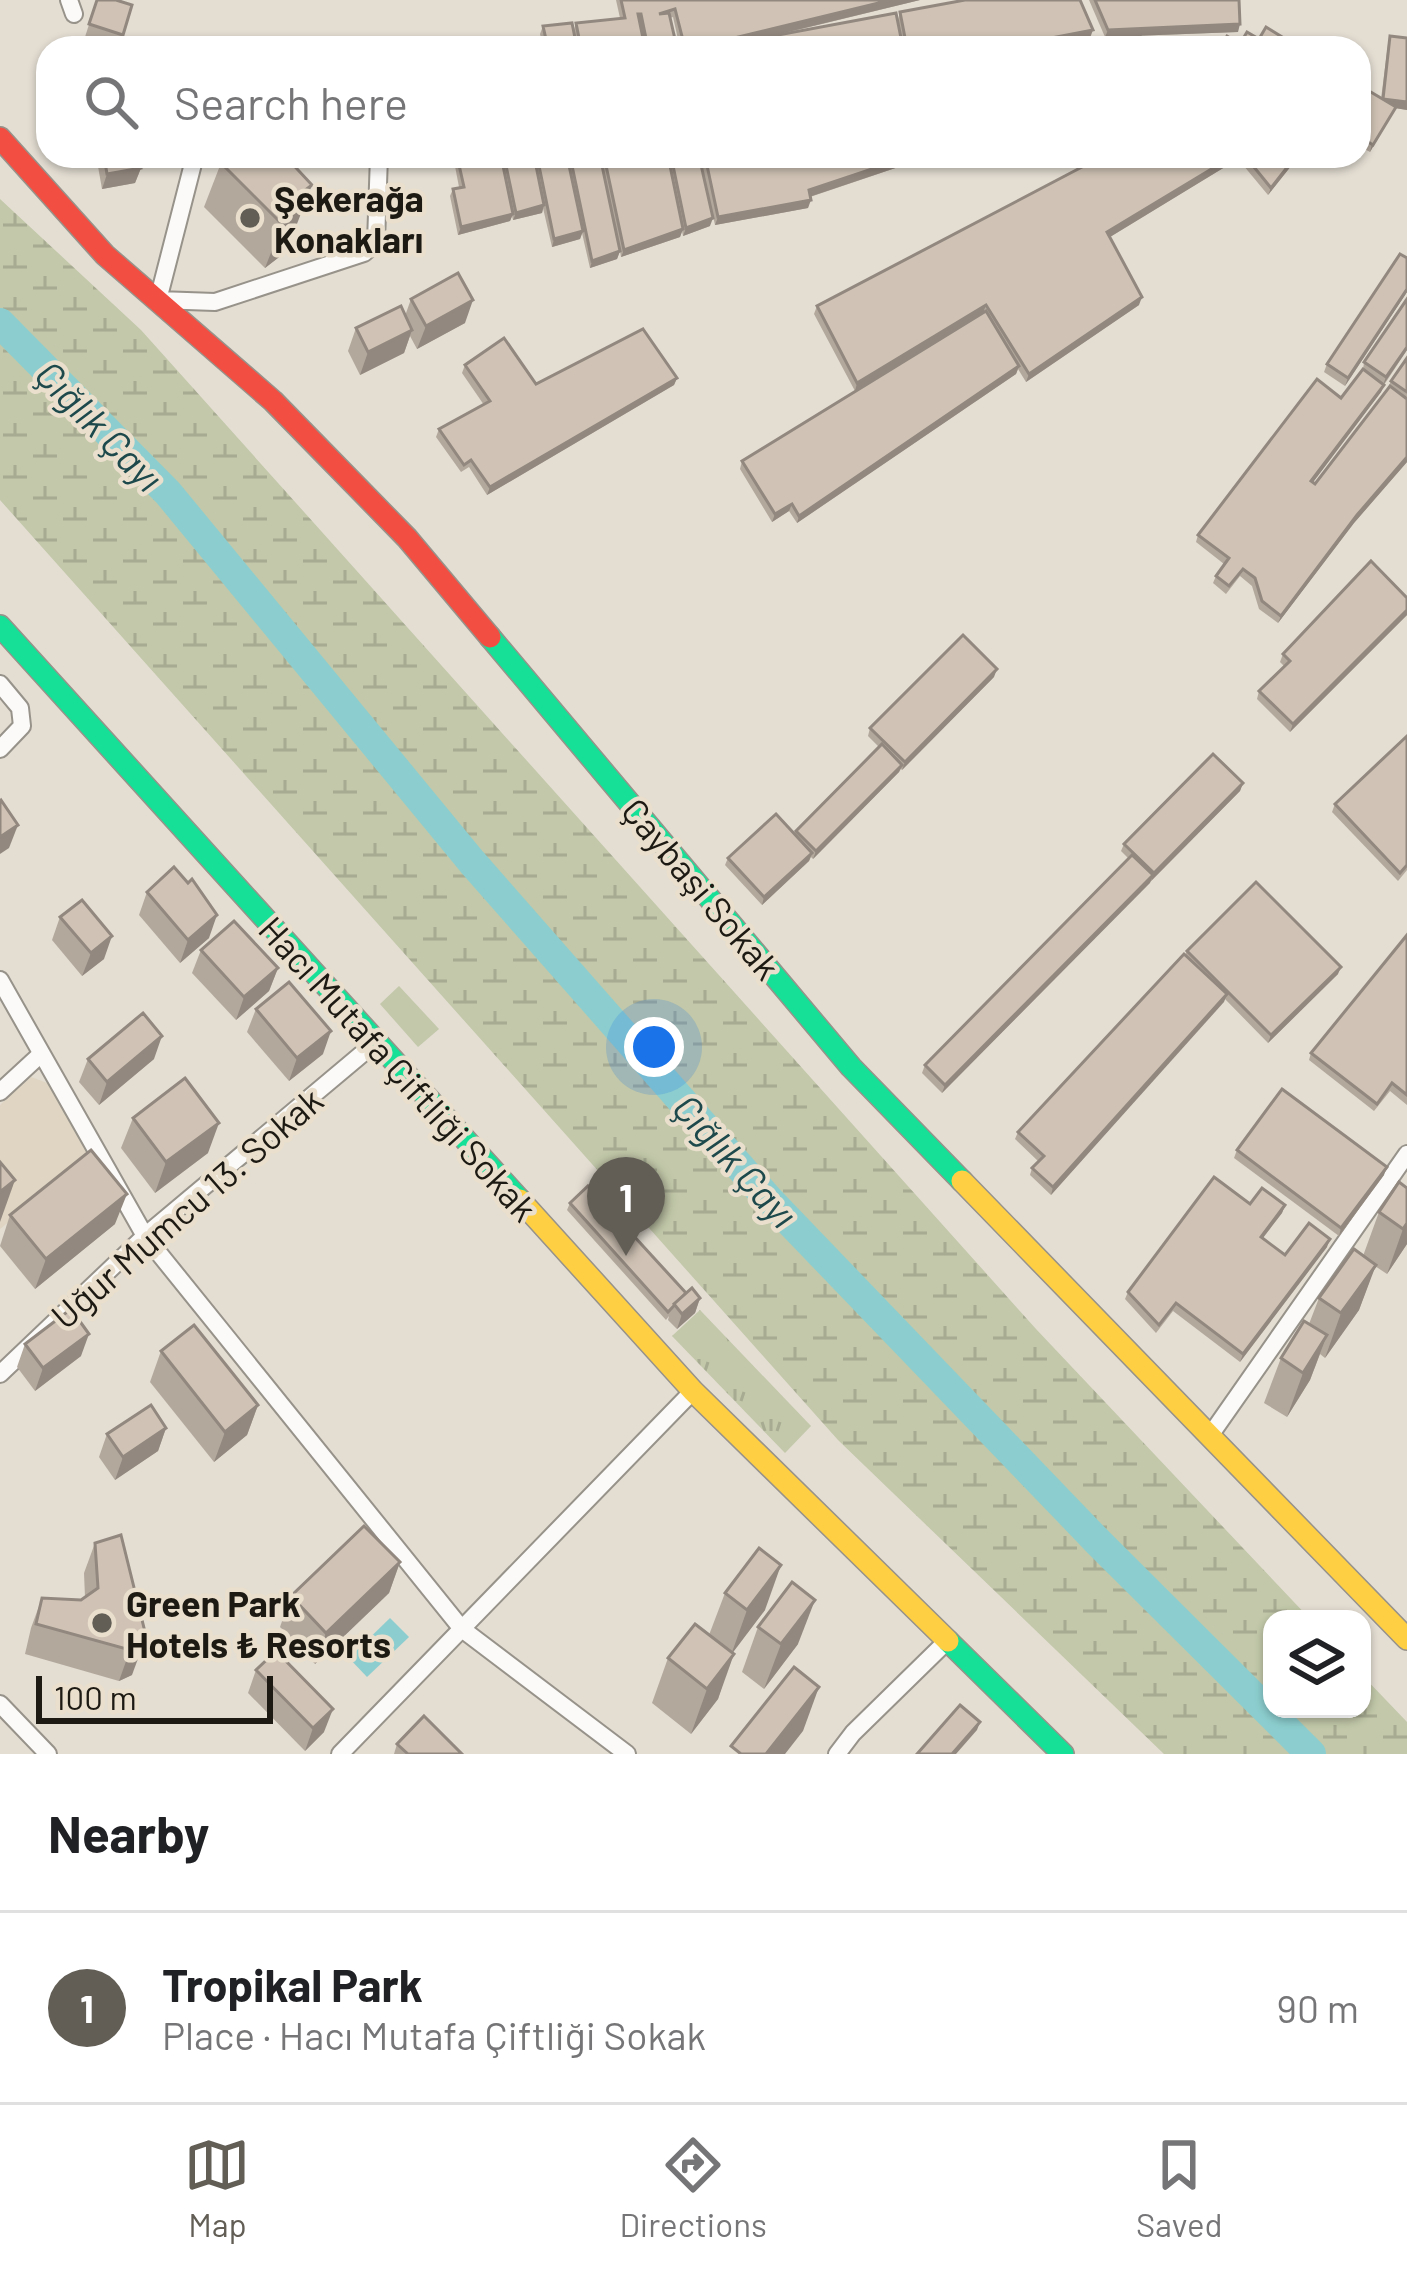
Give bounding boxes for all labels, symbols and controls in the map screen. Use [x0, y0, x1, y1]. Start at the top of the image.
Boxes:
search box [36, 36, 1371, 168]
icon: search [78, 69, 144, 135]
text: Search here [174, 75, 408, 129]
place label: Şekerağa Konakları [274, 176, 424, 260]
marker: Şekerağa Konakları [237, 205, 263, 231]
water label: Çığlık Çayı [26, 350, 174, 500]
street label: Çaybaşi Sokak [614, 789, 790, 987]
street label: Hacı Mutafa Çiftliği Sokak [251, 907, 547, 1229]
your location [624, 1017, 684, 1077]
street label: Uğur Mumcu 13. Sokak [42, 1078, 330, 1336]
water label: Çığlık Çayı [664, 1084, 808, 1236]
pin: 1 [587, 1157, 665, 1256]
place label: Green Park Hotels ₺ Resorts [126, 1581, 391, 1665]
marker: Green Park Hotels ₺ Resorts [89, 1610, 115, 1636]
map controls [1263, 1610, 1371, 1718]
button: layers [1263, 1610, 1371, 1718]
scale bar [36, 1670, 273, 1723]
text: 100 m [54, 1677, 137, 1717]
text: Nearby [48, 1802, 209, 1863]
text: Tropikal Park [162, 1957, 423, 2011]
text: 1 [80, 1984, 94, 2031]
text: 90 m [1277, 1984, 1359, 2031]
text: Place · Hacı Mutafa Çiftliği Sokak [162, 2011, 706, 2058]
tab: Map [184, 2132, 250, 2244]
tab: Directions [619, 2132, 767, 2244]
tab: Saved [1136, 2132, 1223, 2244]

